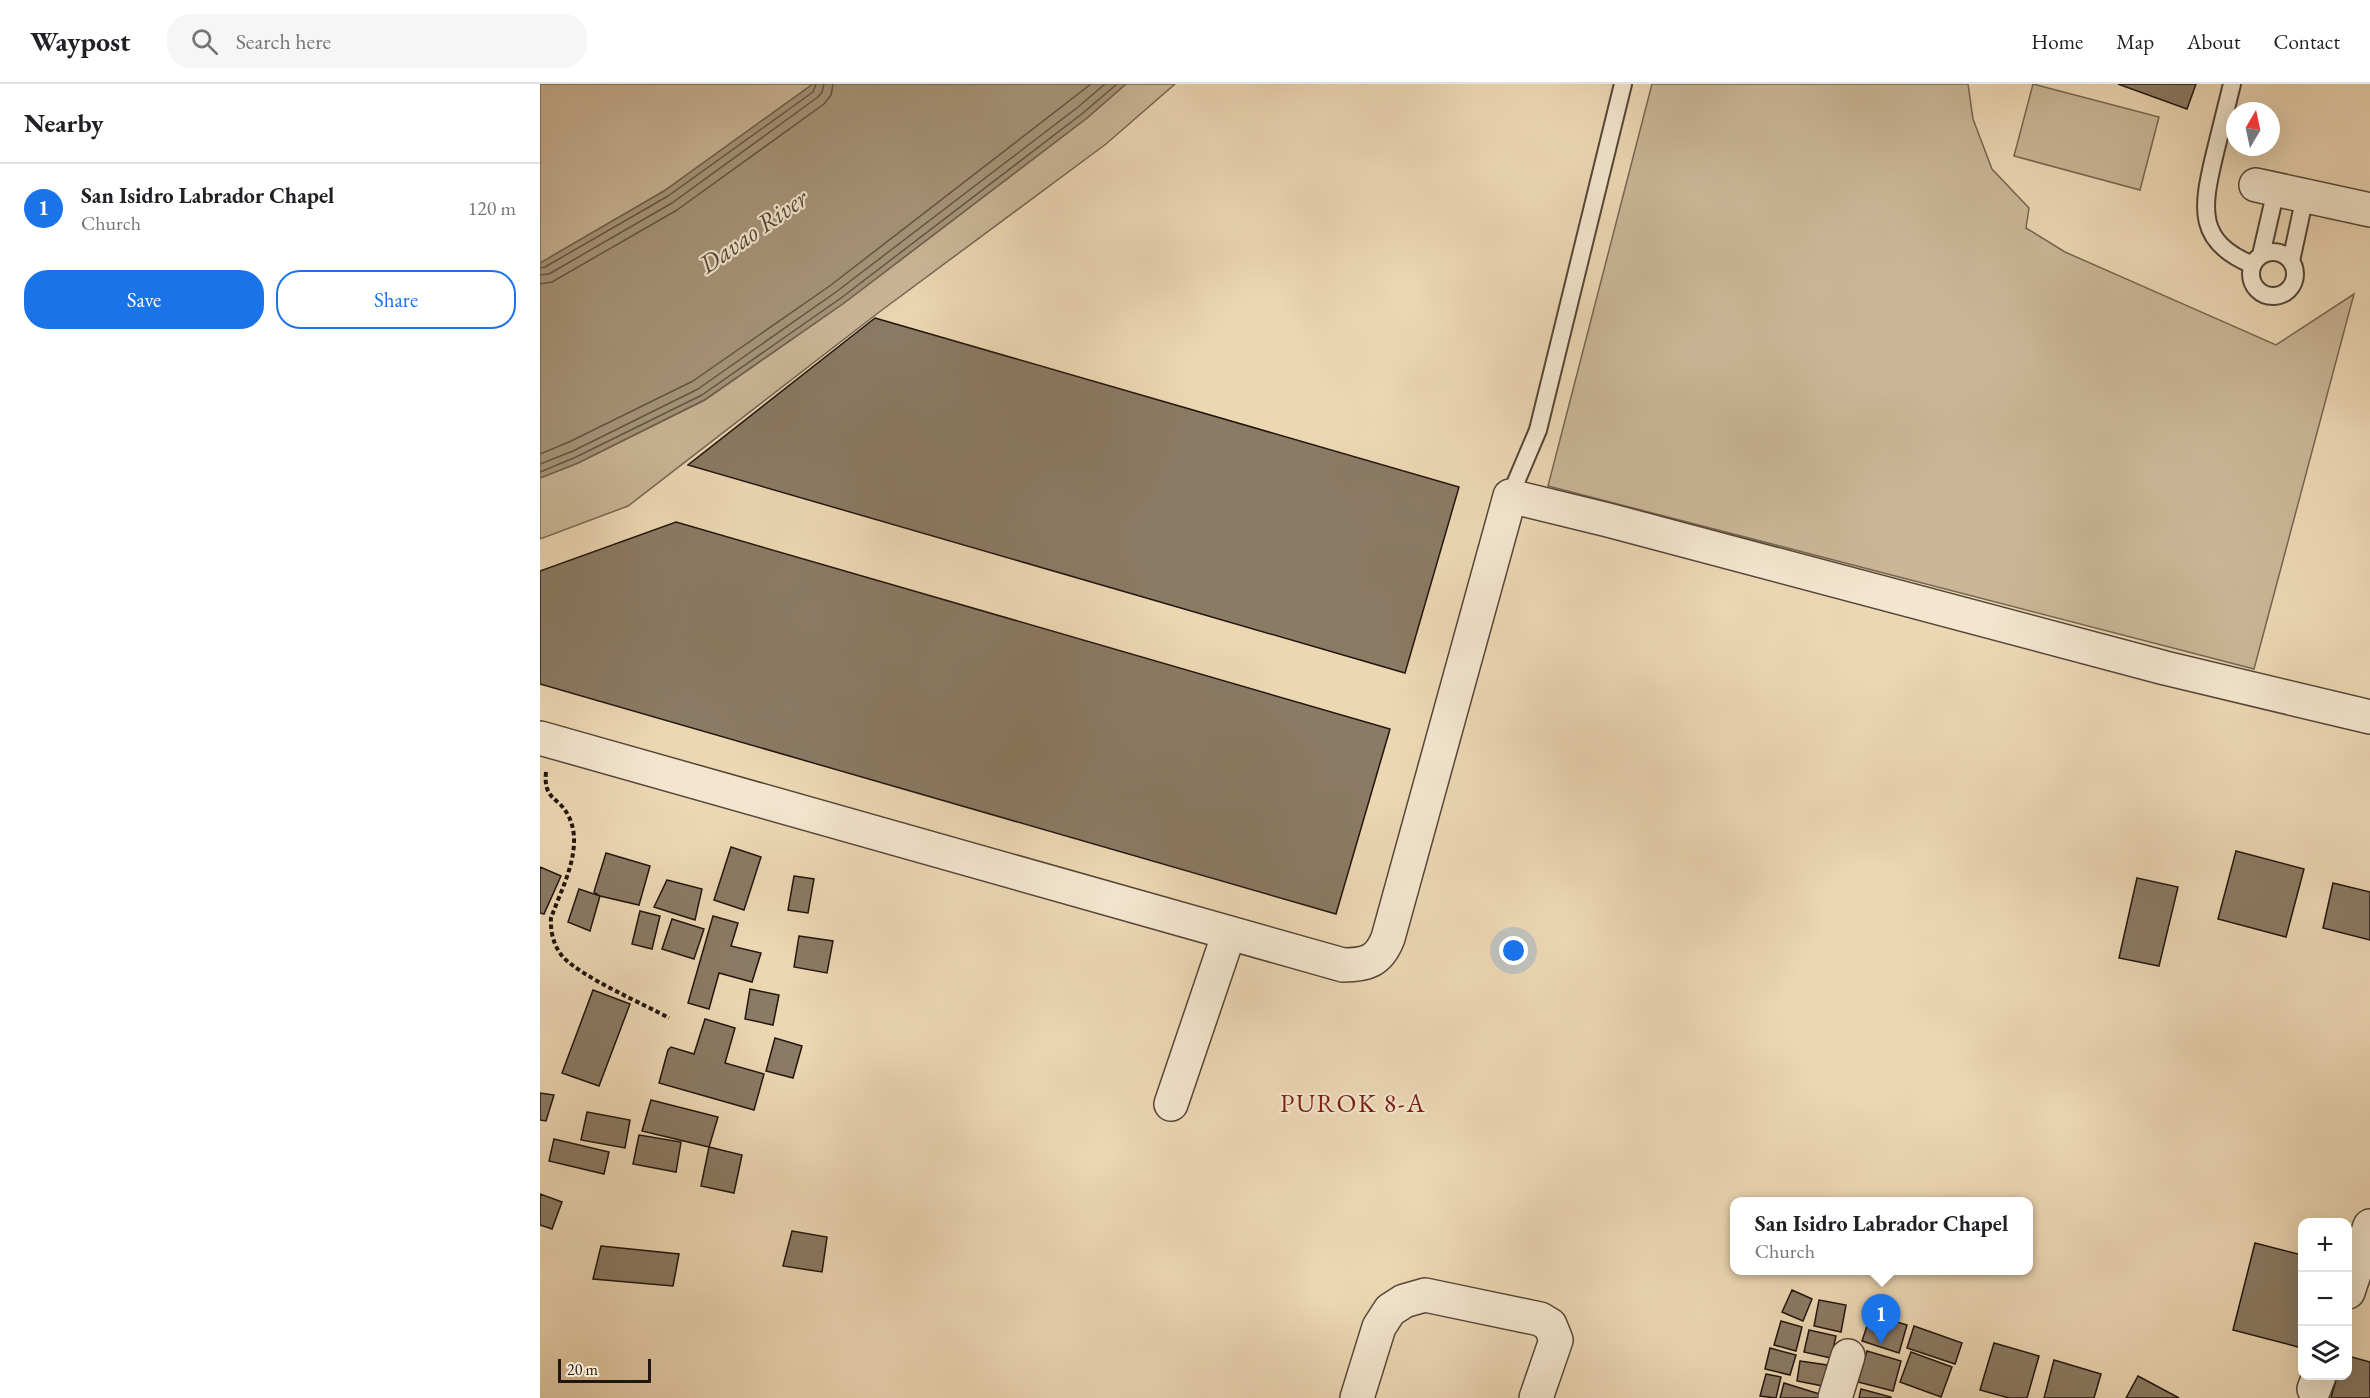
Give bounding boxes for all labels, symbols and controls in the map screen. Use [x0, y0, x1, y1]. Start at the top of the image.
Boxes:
search box [167, 14, 587, 68]
text: Waypost [30, 23, 131, 59]
icon: search [188, 25, 221, 58]
text: Search here [236, 27, 331, 56]
text: Home [2031, 28, 2083, 55]
text: Map [2116, 28, 2154, 55]
text: About [2187, 28, 2240, 55]
text: Contact [2273, 28, 2340, 55]
north arrow [2226, 102, 2280, 156]
text: Nearby [24, 106, 104, 140]
water label: Davao River [691, 180, 815, 282]
text: San Isidro Labrador Chapel [81, 181, 334, 210]
text: 1 [38, 195, 49, 221]
text: 120 m [468, 195, 516, 221]
text: Church [81, 210, 141, 236]
button: Save [24, 270, 264, 329]
button: Share [276, 270, 516, 329]
your location [1499, 936, 1528, 965]
district label: PUROK 8-A [1280, 1086, 1426, 1120]
popup [1730, 1197, 2033, 1275]
text: San Isidro Labrador Chapel [1755, 1209, 2008, 1238]
map controls [2298, 1218, 2352, 1380]
button: + [2298, 1218, 2352, 1272]
text: Church [1755, 1238, 1815, 1264]
button: − [2298, 1272, 2352, 1326]
pin: 1 [1862, 1294, 1900, 1344]
button: layers [2298, 1326, 2352, 1380]
scale bar [558, 1356, 651, 1384]
text: 20 m [567, 1359, 598, 1380]

